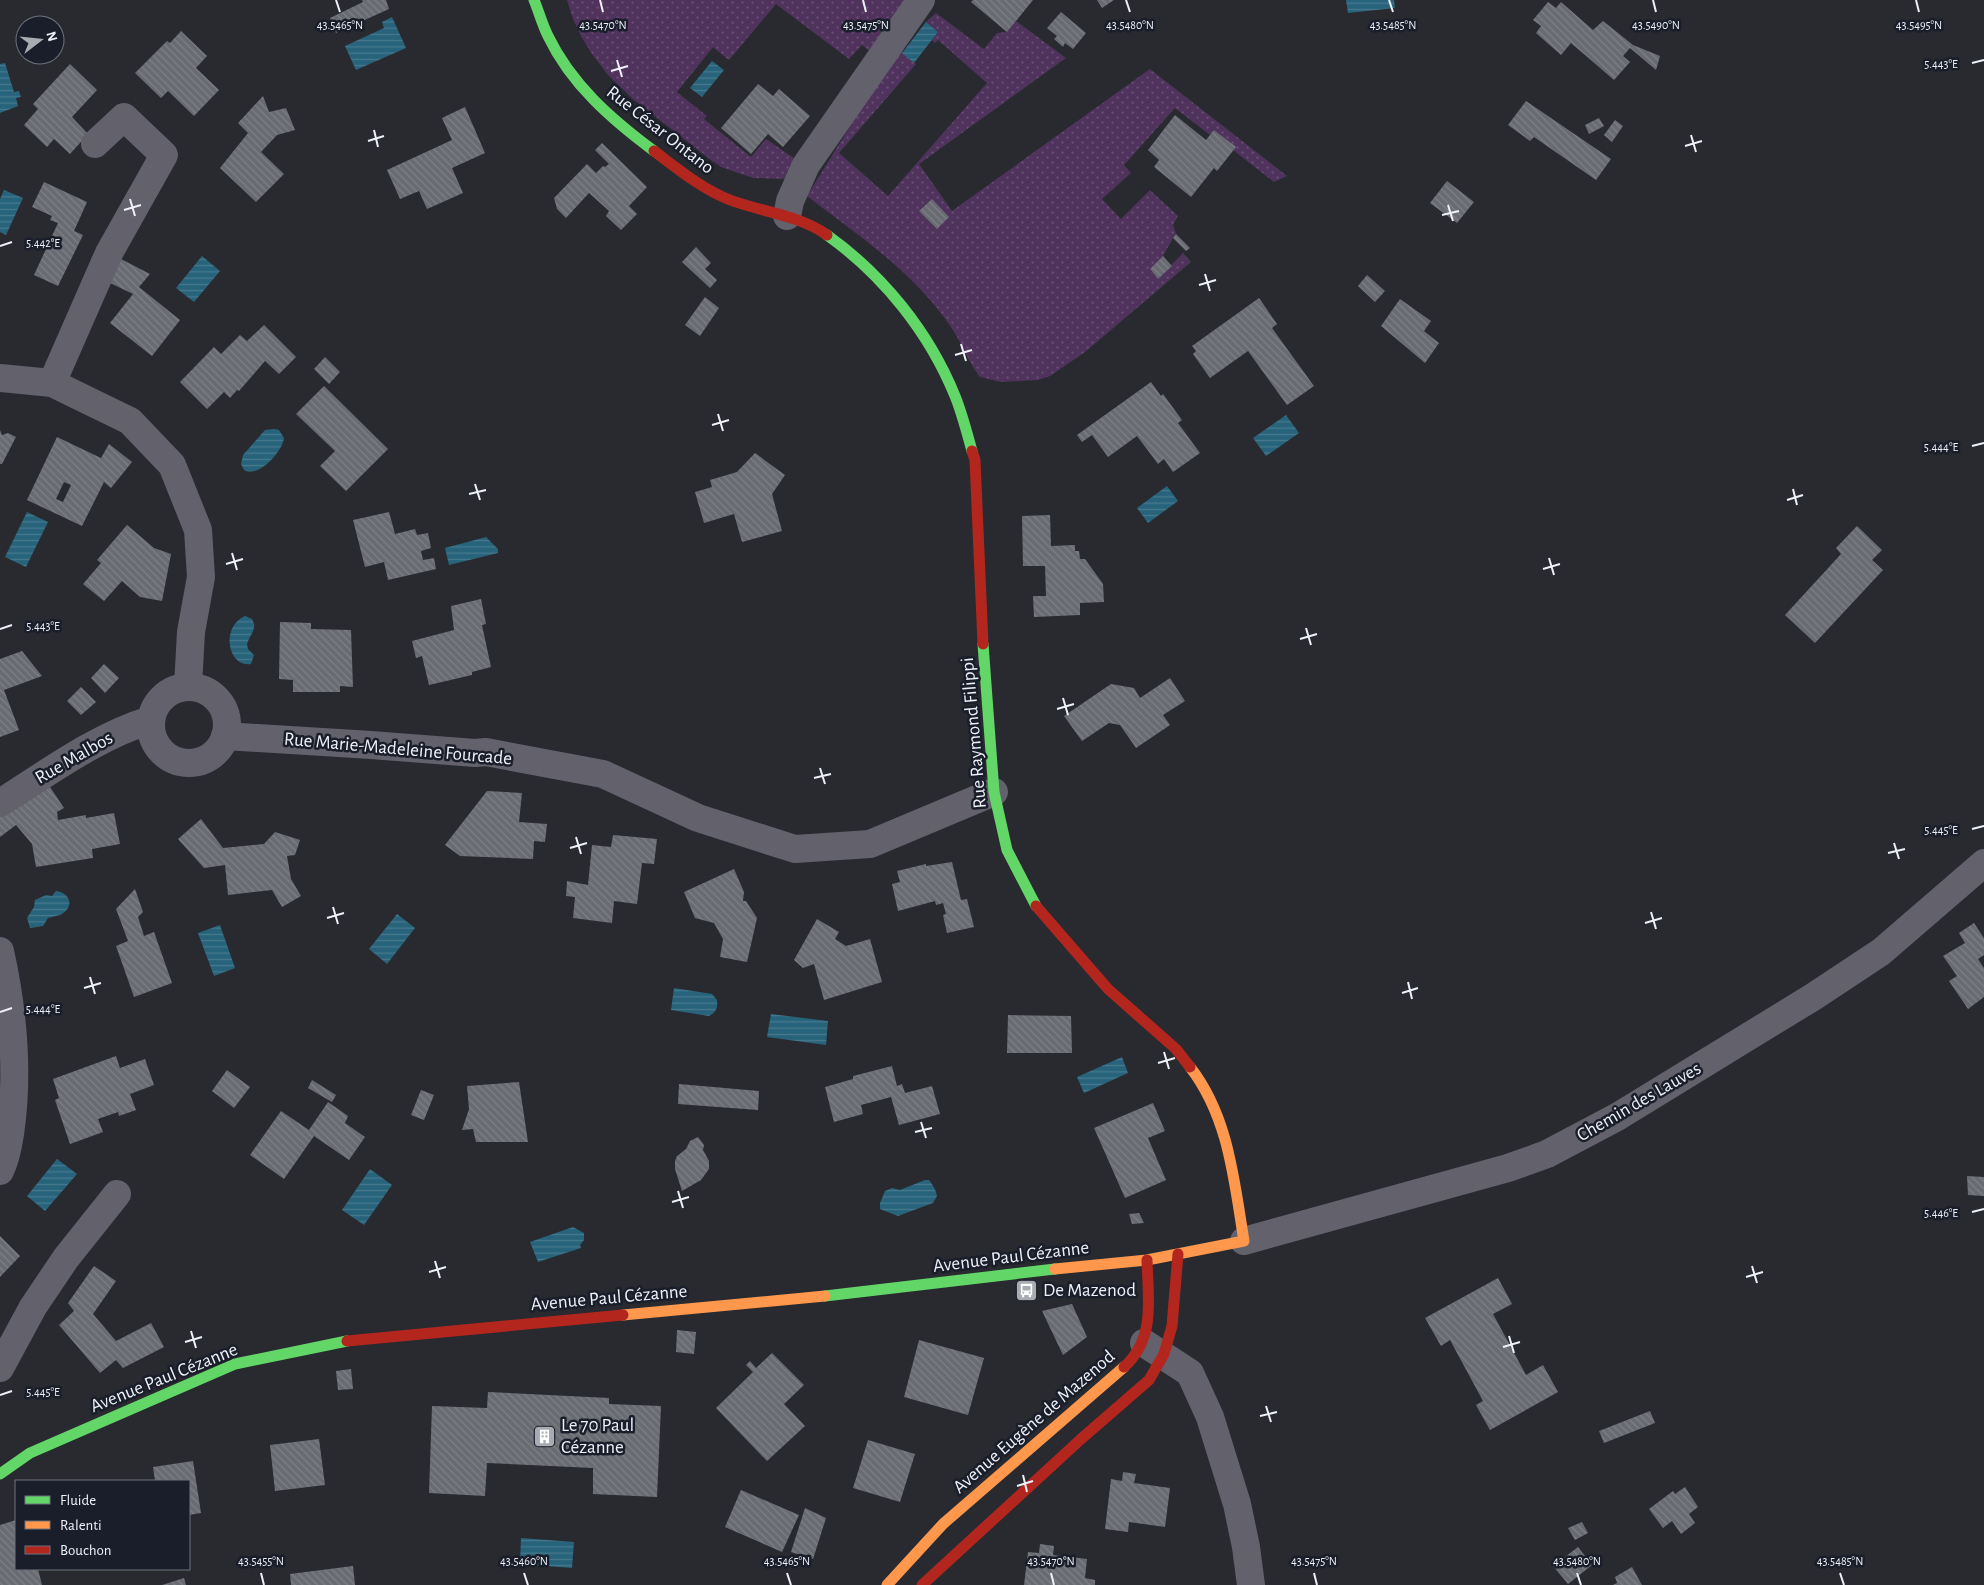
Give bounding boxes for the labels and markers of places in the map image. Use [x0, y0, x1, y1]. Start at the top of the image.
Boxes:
bus stop icon: De Mazenod [1015, 1278, 1039, 1302]
place label: De Mazenod [1043, 1281, 1136, 1300]
place label: Le 70 Paul Cézanne [561, 1416, 634, 1457]
building icon: Le 70 Paul Cézanne [533, 1424, 557, 1448]

